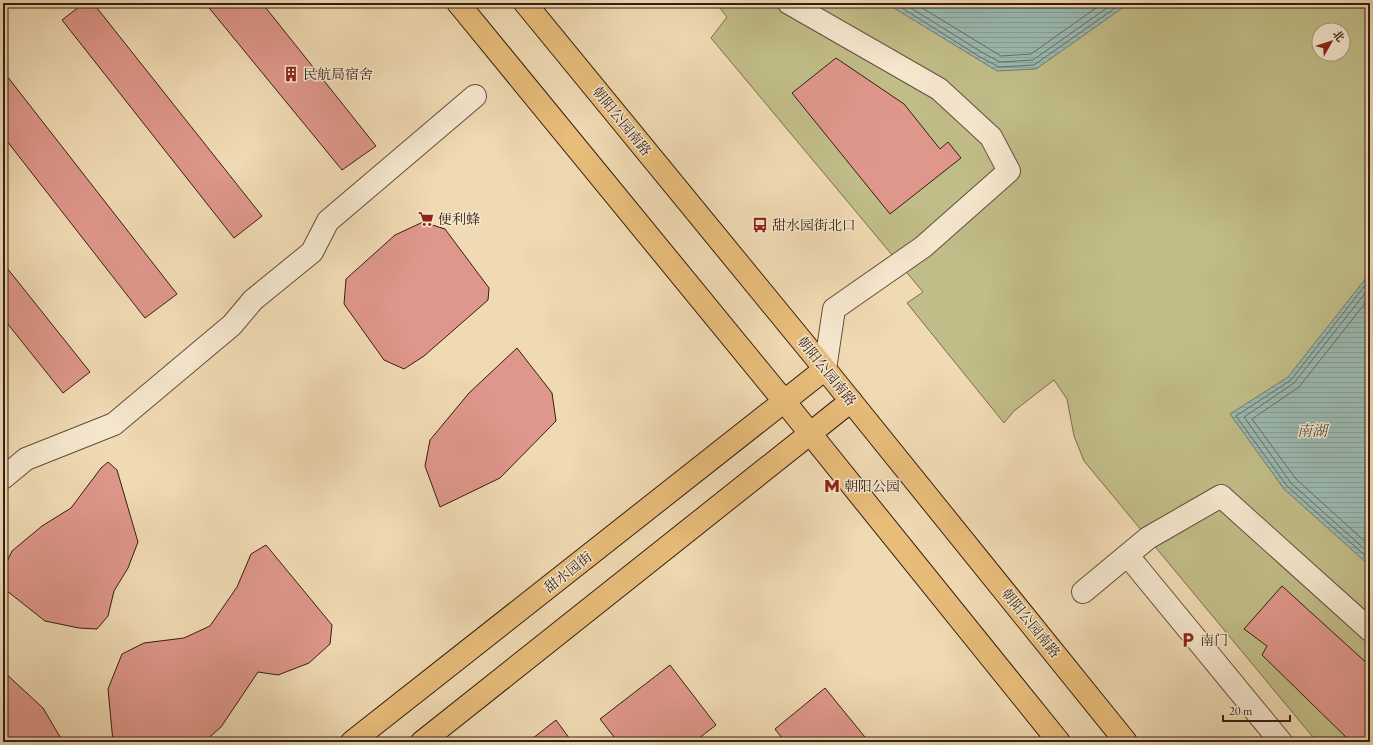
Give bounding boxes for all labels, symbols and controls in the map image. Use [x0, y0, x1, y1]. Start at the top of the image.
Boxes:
north arrow [1311, 22, 1351, 62]
text: 北 [1330, 27, 1348, 44]
building icon: 民航局宿舍 [282, 65, 300, 83]
place label: 民航局宿舍 [303, 65, 373, 83]
street label: 朝阳公园南路 [589, 83, 655, 159]
supermarket icon: 便利蜂 [417, 210, 435, 228]
place label: 便利蜂 [438, 210, 480, 228]
bus stop icon: 甜水园街北口 [751, 216, 769, 234]
place label: 甜水园街北口 [772, 216, 856, 234]
street label: 朝阳公园南路 [794, 333, 860, 409]
water label: 南湖 [1297, 421, 1330, 440]
metro station icon: 朝阳公园 [823, 477, 841, 495]
place label: 朝阳公园 [844, 477, 900, 495]
street label: 甜水园街 [540, 548, 596, 596]
street label: 朝阳公园南路 [998, 585, 1064, 661]
parking icon: 南门 [1179, 631, 1197, 649]
place label: 南门 [1200, 631, 1228, 649]
scale bar [1223, 697, 1290, 723]
text: 20 m [1229, 703, 1253, 719]

